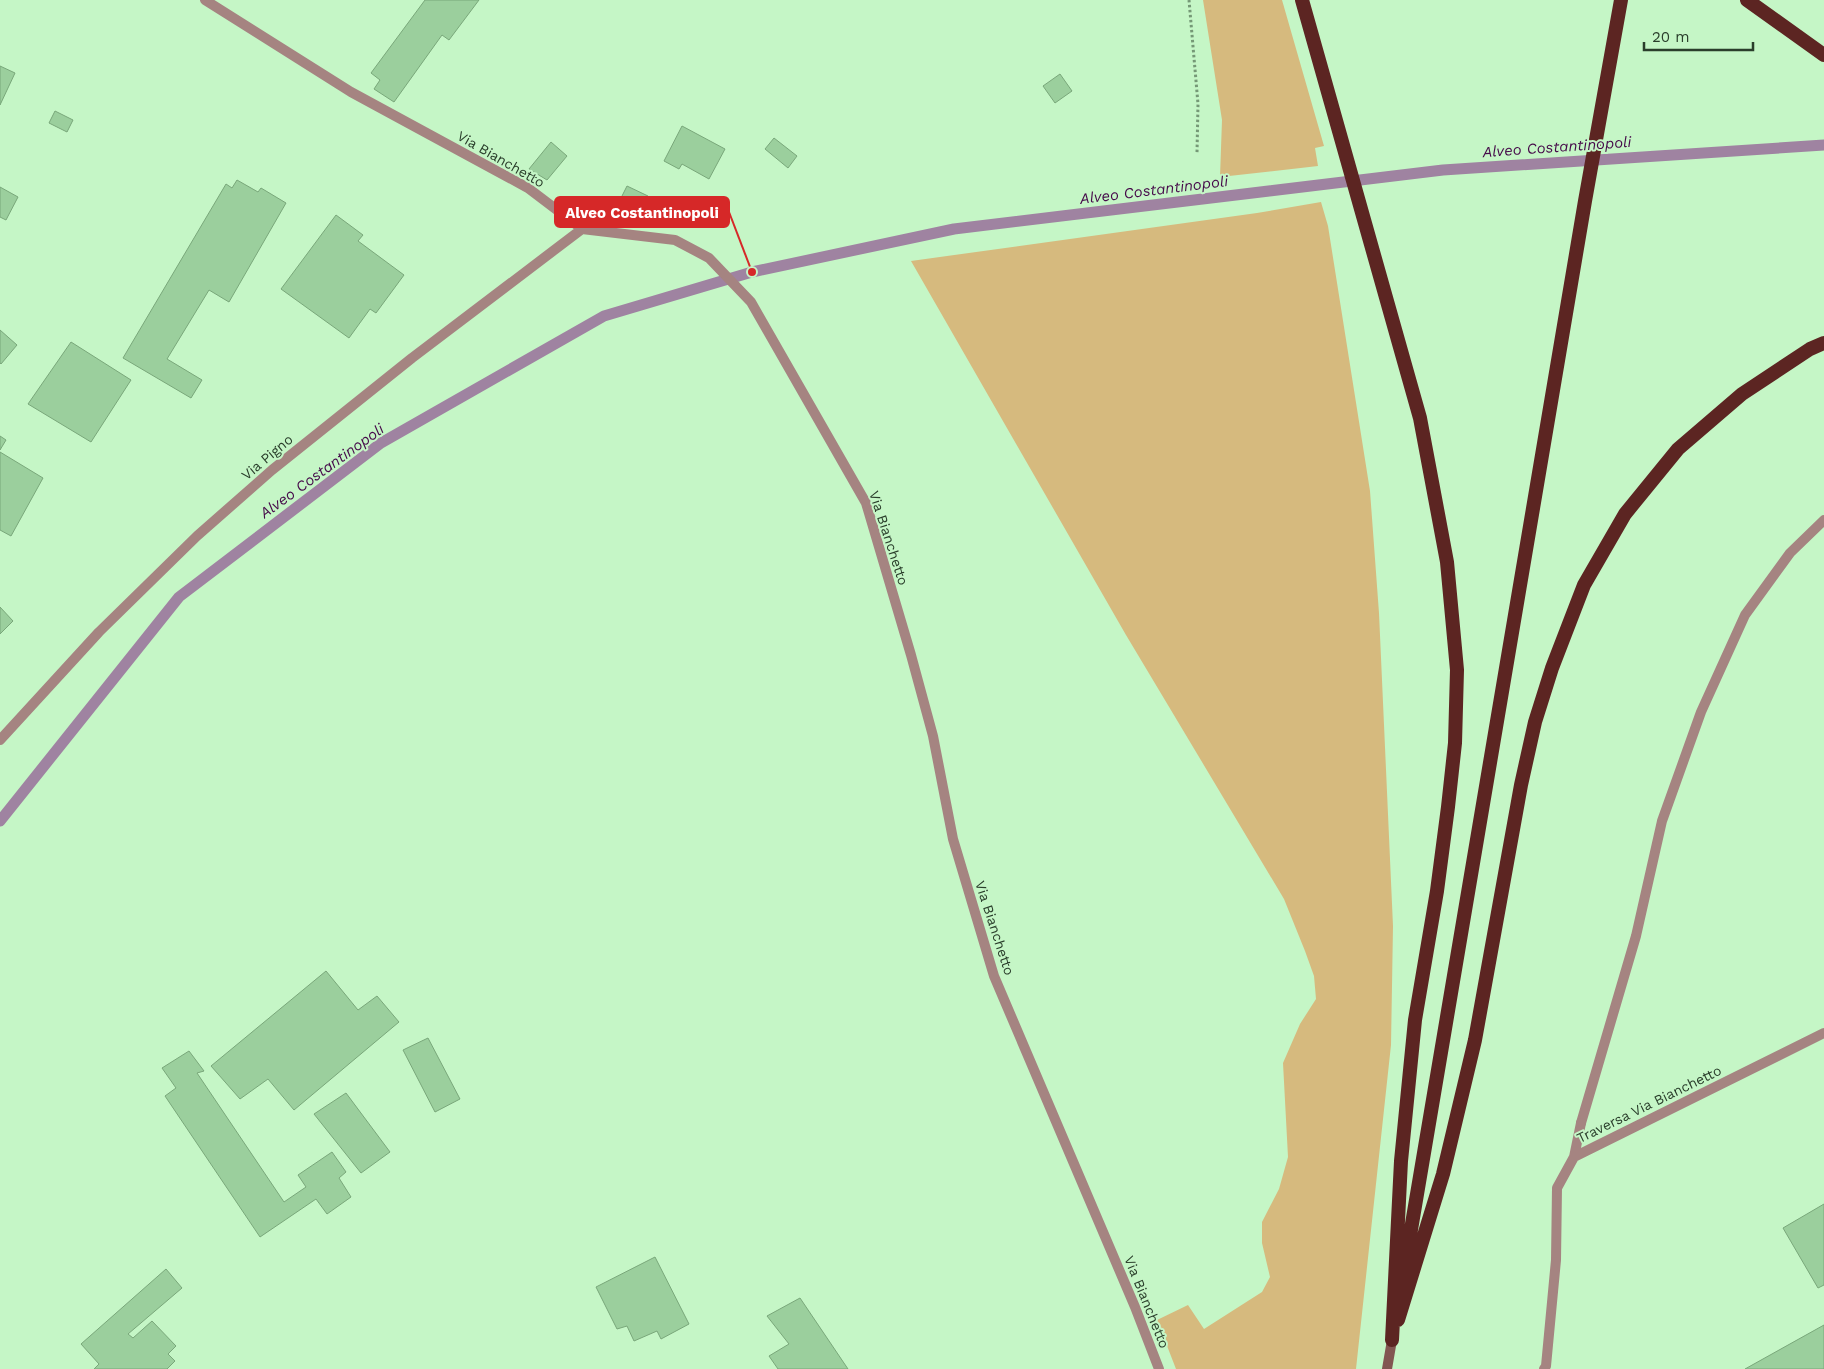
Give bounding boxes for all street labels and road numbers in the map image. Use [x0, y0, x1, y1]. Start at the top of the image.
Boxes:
street label: Via Bianchetto [454, 128, 548, 190]
street label: Via Pigno [238, 431, 296, 483]
street label: Via Bianchetto [866, 489, 912, 587]
street label: Via Bianchetto [972, 879, 1018, 977]
street label: Traversa Via Bianchetto [1574, 1062, 1724, 1146]
street label: Via Bianchetto [1121, 1253, 1173, 1351]

